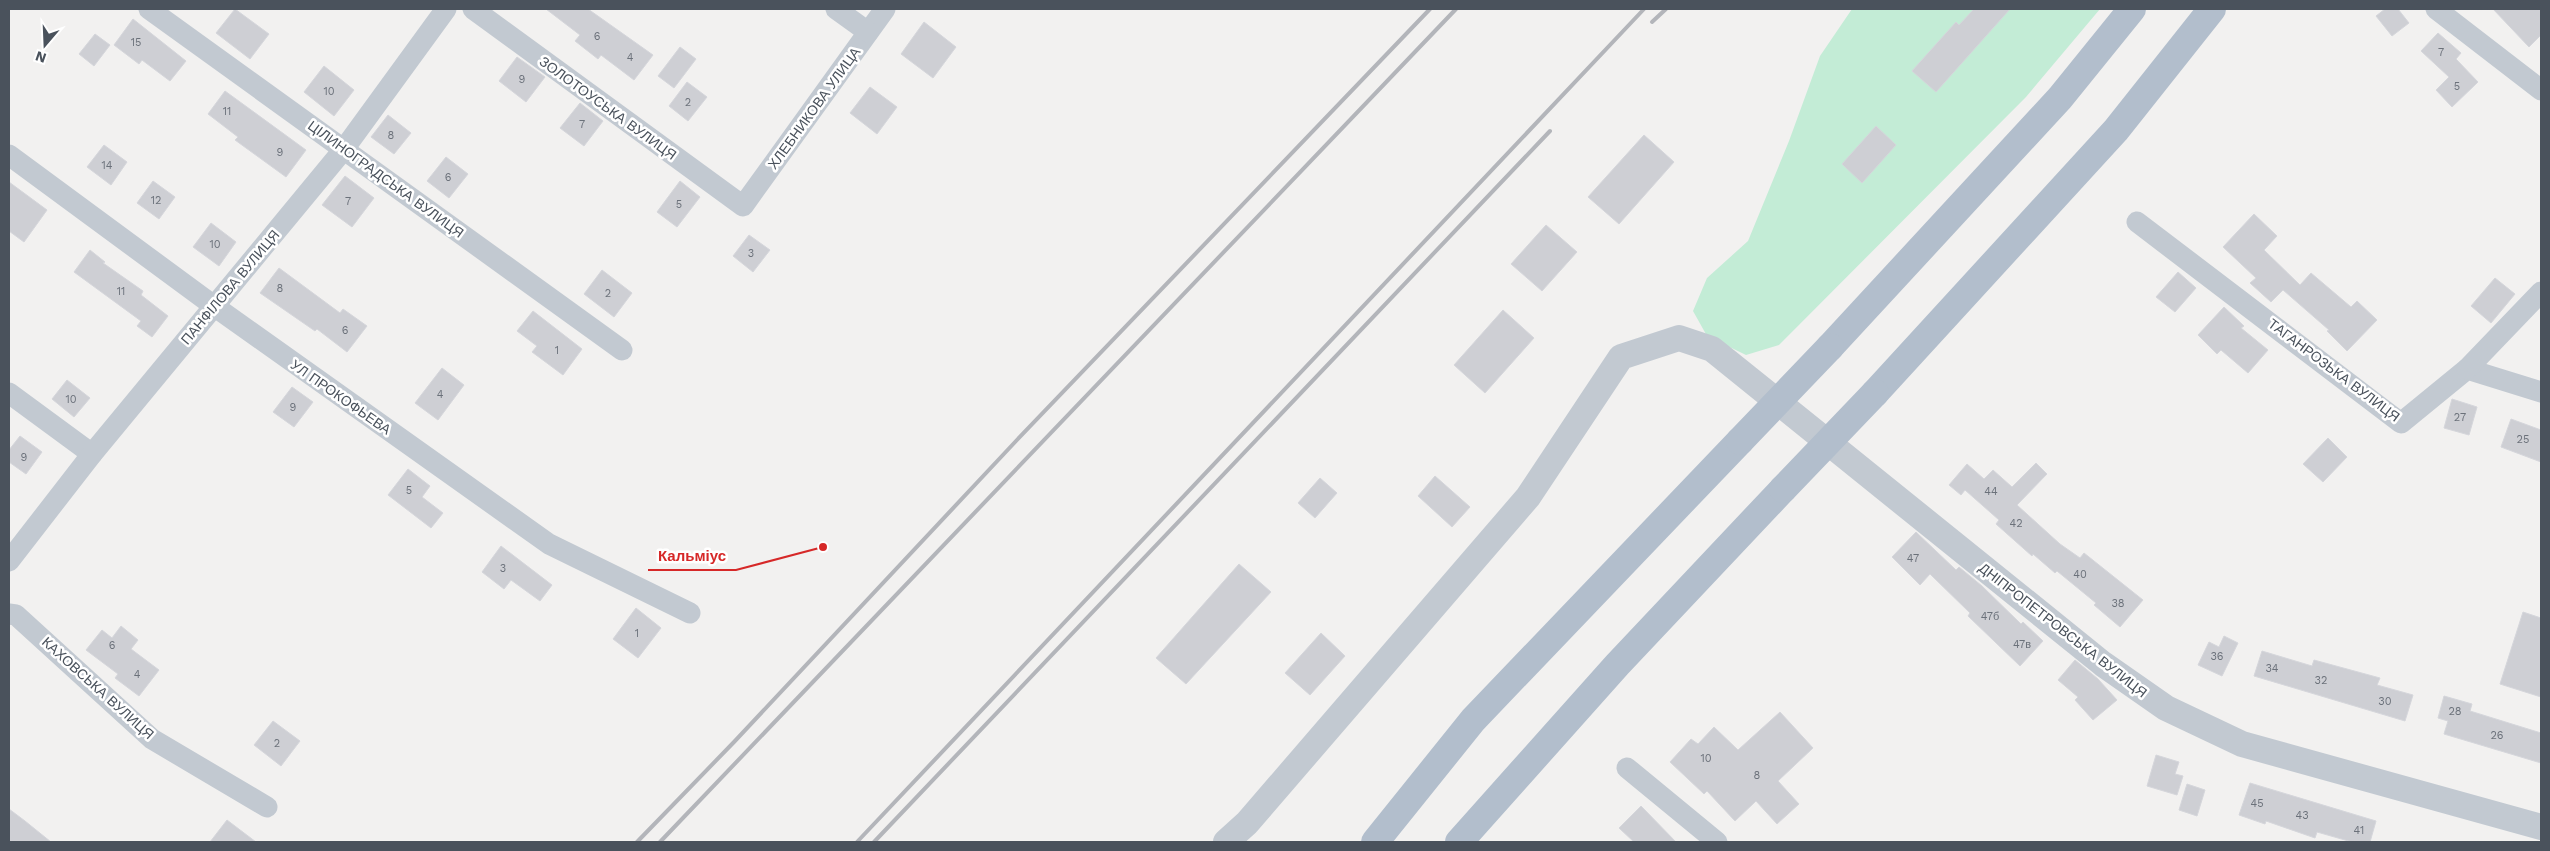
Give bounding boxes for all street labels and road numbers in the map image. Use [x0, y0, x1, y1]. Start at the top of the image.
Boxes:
street label: ХЛЕБНИКОВА УЛИЦА [764, 44, 864, 172]
street label: ЗОЛОТОУСЬКА ВУЛИЦЯ [537, 53, 679, 163]
street label: ЦІЛИНОГРАДСЬКА ВУЛИЦЯ [305, 117, 467, 241]
street label: ПАНФІЛОВА ВУЛИЦЯ [178, 227, 282, 347]
street label: ТАГАНРОЗЬКА ВУЛИЦЯ [2265, 315, 2403, 425]
street label: УЛ ПРОКОФЬЕВА [288, 356, 395, 438]
street label: ДНІПРОПЕТРОВСЬКА ВУЛИЦЯ [1976, 559, 2150, 701]
street label: КАХОВСЬКА ВУЛИЦЯ [39, 634, 157, 742]

